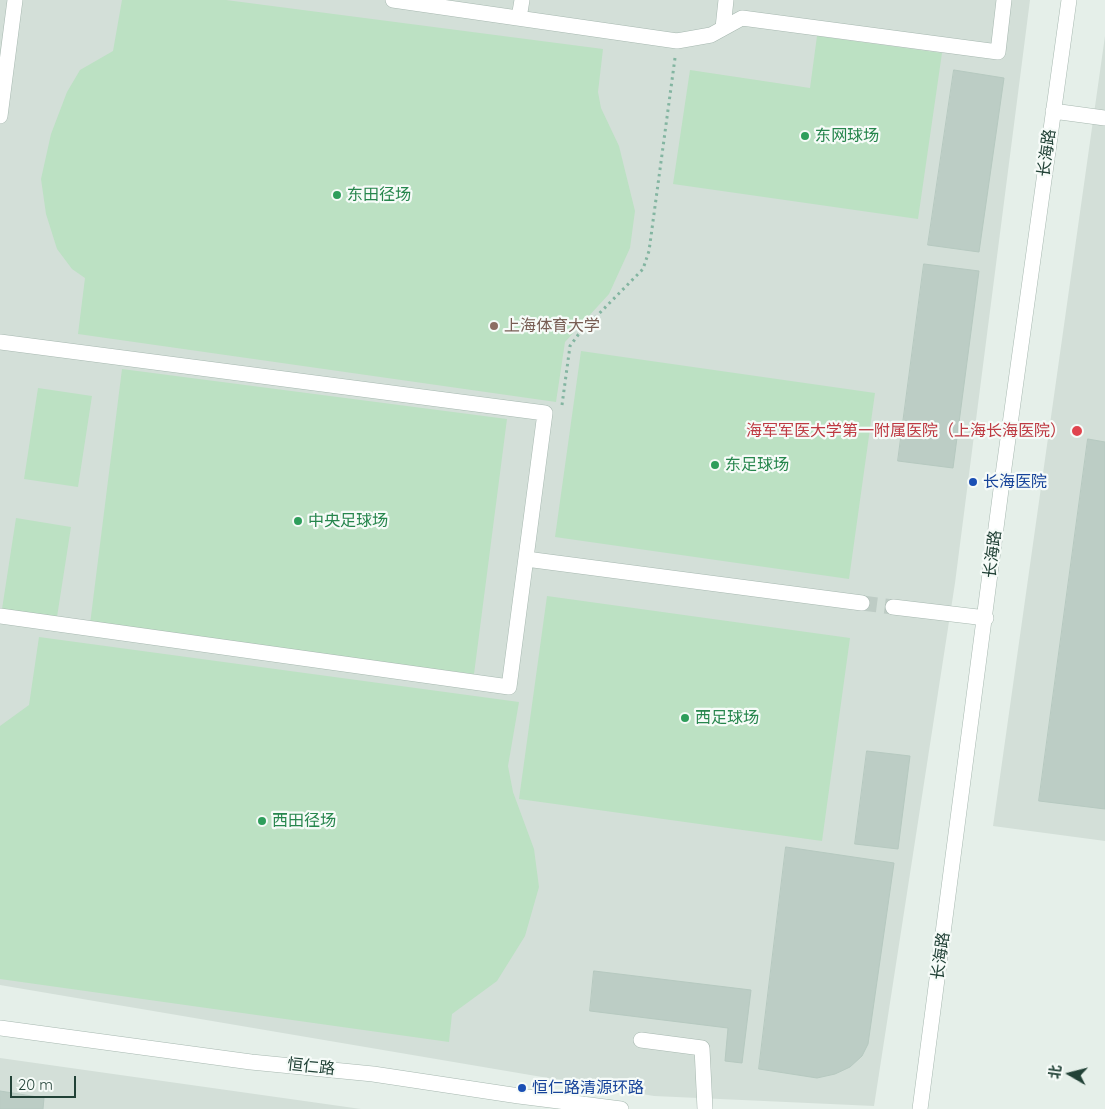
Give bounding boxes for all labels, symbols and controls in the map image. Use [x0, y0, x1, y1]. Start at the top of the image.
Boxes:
place label: 东网球场 [815, 126, 879, 146]
street label: 长海路 [1034, 128, 1060, 178]
marker: 东网球场 [799, 130, 811, 142]
place label: 东田径场 [347, 185, 411, 205]
marker: 东田径场 [331, 189, 343, 201]
place label: 上海体育大学 [504, 316, 600, 336]
marker: 上海体育大学 [488, 320, 500, 332]
place label: 海军军医大学第一附属医院（上海长海医院） [746, 421, 1066, 441]
marker: 海军军医大学第一附属医院（上海长海医院） [1070, 424, 1084, 438]
place label: 东足球场 [725, 455, 789, 475]
marker: 东足球场 [709, 459, 721, 471]
place label: 长海医院 [983, 472, 1047, 492]
marker: 长海医院 [967, 476, 979, 488]
place label: 中央足球场 [308, 511, 388, 531]
marker: 中央足球场 [292, 515, 304, 527]
street label: 长海路 [981, 529, 1005, 579]
place label: 西足球场 [695, 708, 759, 728]
marker: 西足球场 [679, 712, 691, 724]
place label: 西田径场 [272, 811, 336, 831]
marker: 西田径场 [256, 815, 268, 827]
street label: 长海路 [928, 931, 954, 981]
north arrow [1045, 1049, 1095, 1099]
street label: 恒仁路 [286, 1055, 336, 1079]
text: 北 [1045, 1064, 1065, 1080]
scale bar [12, 1066, 79, 1098]
text: 20 m [18, 1075, 53, 1094]
place label: 恒仁路清源环路 [532, 1078, 644, 1098]
marker: 恒仁路清源环路 [516, 1082, 528, 1094]

